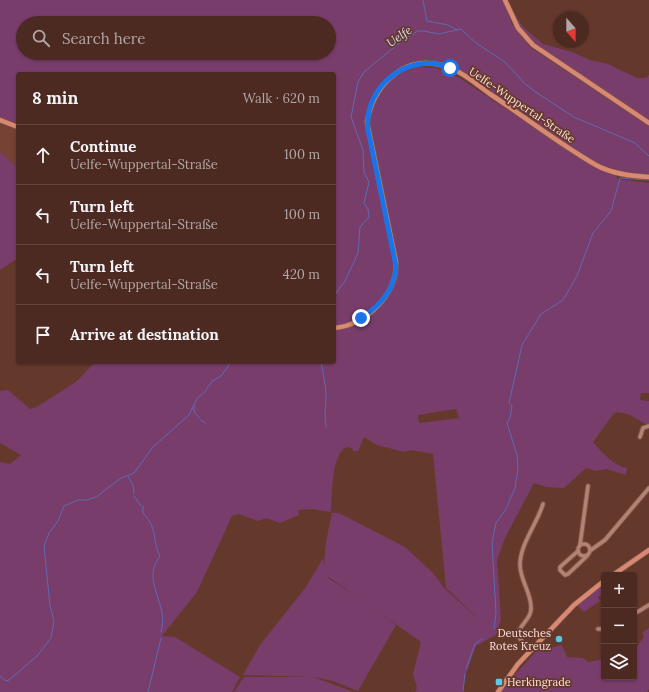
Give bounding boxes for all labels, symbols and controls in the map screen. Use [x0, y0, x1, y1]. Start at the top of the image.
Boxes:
north arrow [553, 12, 589, 48]
search box [16, 16, 336, 60]
water label: Uelfe [383, 22, 415, 50]
icon: search [30, 27, 52, 49]
text: Search here [62, 29, 145, 48]
route start [441, 59, 459, 77]
street label: Uelfe-Wuppertal-Straße [466, 64, 578, 146]
text: 8 min [32, 87, 78, 109]
text: Walk · 620 m [243, 90, 320, 107]
text: Continue [70, 137, 136, 156]
icon: ahead [32, 144, 54, 166]
text: 100 m [284, 146, 320, 163]
text: Uelfe-Wuppertal-Straße [70, 156, 218, 173]
text: Turn left [70, 197, 134, 216]
icon: left [32, 204, 54, 226]
text: 100 m [284, 206, 320, 223]
text: Uelfe-Wuppertal-Straße [70, 216, 218, 233]
text: Turn left [70, 257, 134, 276]
icon: left [32, 264, 54, 286]
text: 420 m [283, 266, 320, 283]
text: Uelfe-Wuppertal-Straße [70, 276, 218, 293]
route end [352, 309, 370, 327]
icon: arrive [32, 324, 54, 346]
text: Arrive at destination [70, 325, 219, 344]
map controls [601, 572, 637, 680]
button: + [601, 572, 637, 608]
button: − [601, 608, 637, 644]
place label: Deutsches Rotes Kreuz [489, 626, 551, 653]
marker: Deutsches Rotes Kreuz [554, 634, 564, 644]
button: layers [601, 644, 637, 680]
place label: Herkingrade [507, 675, 571, 689]
marker: Herkingrade [494, 677, 504, 687]

